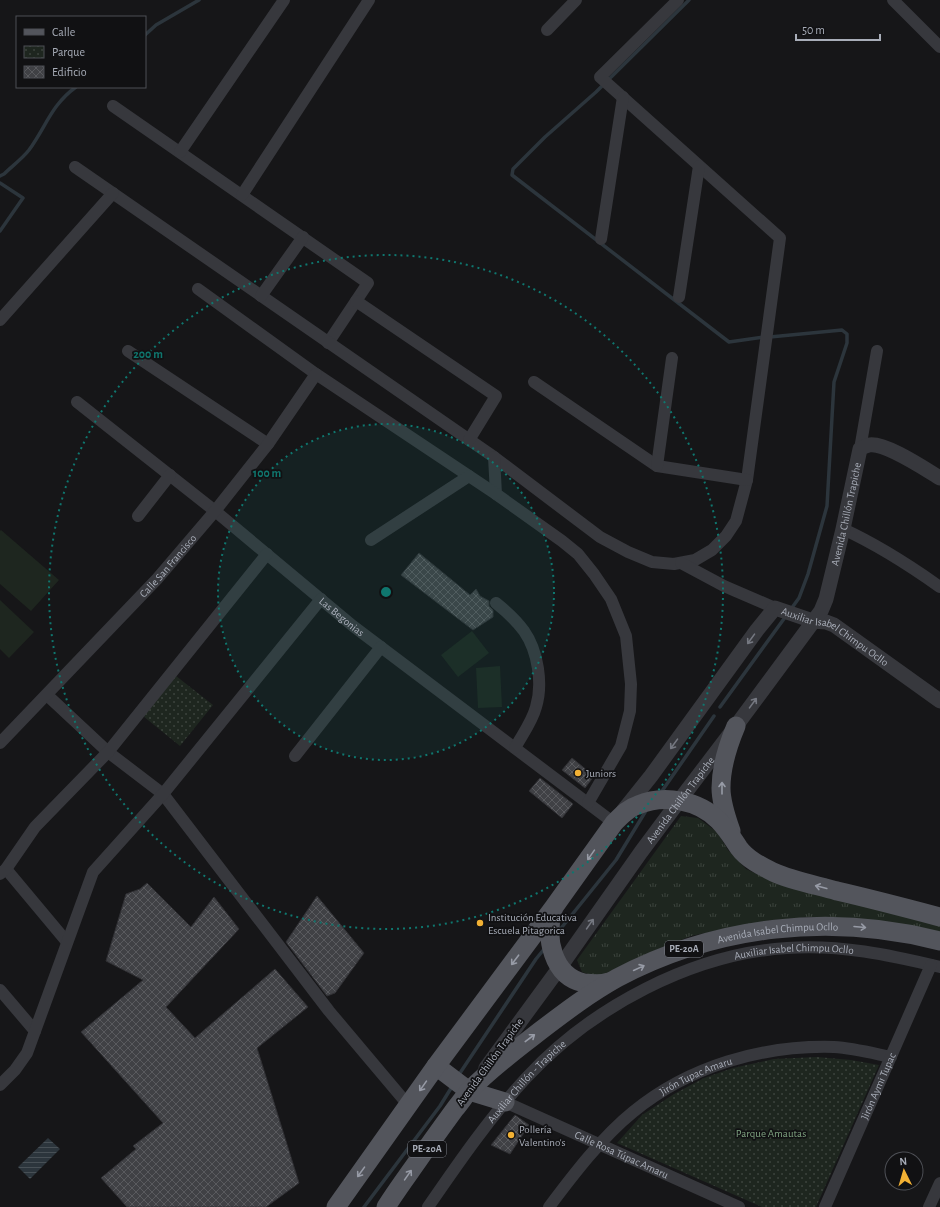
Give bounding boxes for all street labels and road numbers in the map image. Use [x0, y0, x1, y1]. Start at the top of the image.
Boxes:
street label: Avenida Chillón Trapiche [829, 461, 863, 567]
street label: Calle San Francisco [137, 532, 198, 599]
street label: Las Begonias [317, 595, 367, 638]
street label: Auxiliar Isabel Chimpu Ocllo [780, 605, 891, 668]
street label: Avenida Chillón Trapiche [644, 754, 716, 845]
street label: Avenida Isabel Chimpu Ocllo [716, 921, 838, 945]
road number: PE-20A [665, 941, 703, 957]
street label: Auxiliar Isabel Chimpu Ocllo [733, 942, 854, 961]
street label: Avenida Chillón Trapiche [455, 1016, 525, 1108]
street label: Auxiliar Chillón - Trapiche [485, 1038, 568, 1125]
street label: Jirón Aymi Tupac [859, 1050, 898, 1121]
street label: Jirón Tupac Amaru [657, 1055, 734, 1097]
street label: Calle Rosa Túpac Amaru [573, 1129, 671, 1180]
road number: PE-20A [408, 1141, 446, 1157]

